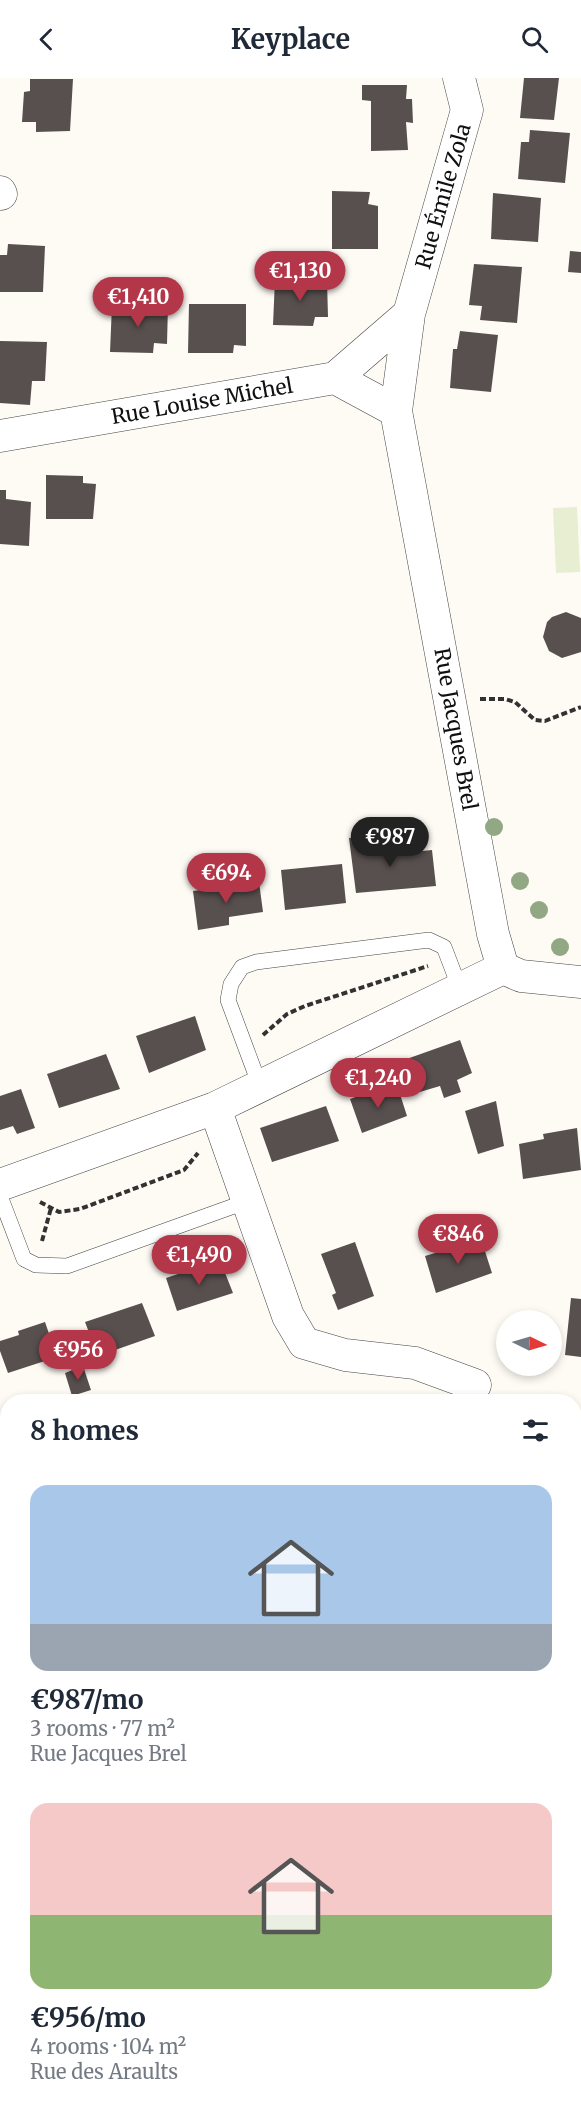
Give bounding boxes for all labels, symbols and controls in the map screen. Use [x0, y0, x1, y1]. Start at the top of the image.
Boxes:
text: Keyplace [231, 22, 350, 56]
icon: back [30, 23, 63, 56]
icon: search [518, 23, 551, 56]
street label: Rue Émile Zola [408, 120, 477, 272]
pin: €1,130 [251, 251, 349, 302]
text: €1,130 [268, 258, 332, 283]
pin: €1,410 [89, 277, 187, 328]
text: €1,410 [107, 284, 169, 309]
street label: Rue Louise Michel [109, 372, 295, 430]
street label: Rue Jacques Brel [428, 646, 484, 813]
pin: €987 [354, 817, 426, 868]
text: €987 [365, 824, 415, 849]
pin: €694 [190, 853, 262, 904]
text: €694 [201, 860, 251, 885]
pin: €1,240 [329, 1058, 427, 1109]
text: €1,240 [344, 1065, 412, 1090]
pin: €846 [422, 1214, 494, 1265]
text: €846 [432, 1221, 484, 1246]
pin: €1,490 [150, 1235, 248, 1286]
text: €1,490 [166, 1242, 232, 1267]
north arrow [496, 1310, 562, 1376]
map controls [496, 1310, 562, 1376]
pin: €956 [42, 1330, 114, 1381]
text: €956 [53, 1337, 103, 1362]
text: 8 homes [30, 1414, 139, 1447]
icon: filters [519, 1414, 552, 1447]
icon: home [237, 1524, 345, 1632]
text: €987/mo [30, 1683, 143, 1716]
text: 3 rooms · 77 m² [30, 1716, 175, 1741]
text: Rue Jacques Brel [30, 1741, 187, 1766]
icon: home [237, 1842, 345, 1950]
text: €956/mo [30, 2001, 146, 2034]
text: 4 rooms · 104 m² [30, 2034, 186, 2059]
text: Rue des Araults [30, 2059, 178, 2084]

